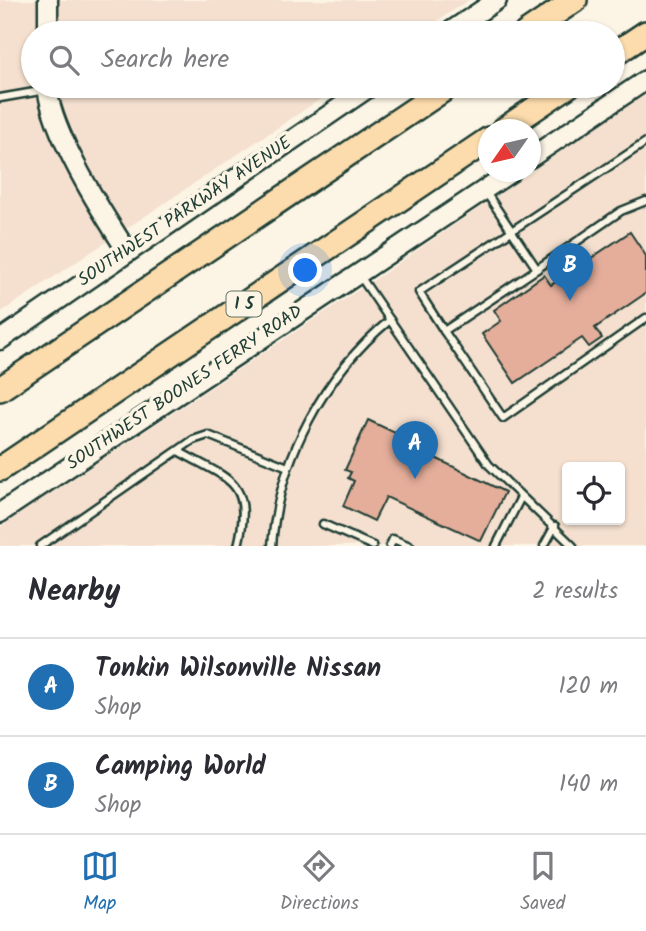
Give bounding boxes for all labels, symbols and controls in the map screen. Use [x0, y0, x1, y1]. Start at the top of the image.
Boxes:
search box [21, 21, 625, 98]
text: Search here [101, 39, 229, 81]
icon: search [45, 41, 83, 79]
north arrow [478, 119, 541, 182]
street label: SOUTHWEST PARKWAY AVENUE [72, 129, 298, 295]
pin: B [547, 243, 593, 301]
your location [288, 253, 322, 287]
road number: I 5 [226, 292, 262, 316]
street label: SOUTHWEST BOONES FERRY ROAD [61, 298, 309, 478]
pin: A [392, 421, 438, 479]
map controls [562, 462, 625, 525]
button: locate [562, 462, 625, 525]
text: Nearby [28, 568, 120, 616]
text: 2 results [532, 574, 618, 610]
text: Tonkin Wilsonville Nissan [95, 648, 381, 690]
text: A [44, 669, 58, 705]
text: 120 m [558, 669, 618, 705]
text: Shop [95, 690, 141, 726]
text: Camping World [95, 746, 266, 788]
text: B [44, 767, 58, 803]
text: 140 m [559, 767, 618, 803]
text: Shop [95, 788, 141, 824]
tab: Map [81, 847, 119, 919]
tab: Directions [280, 847, 359, 919]
tab: Saved [520, 847, 565, 919]

